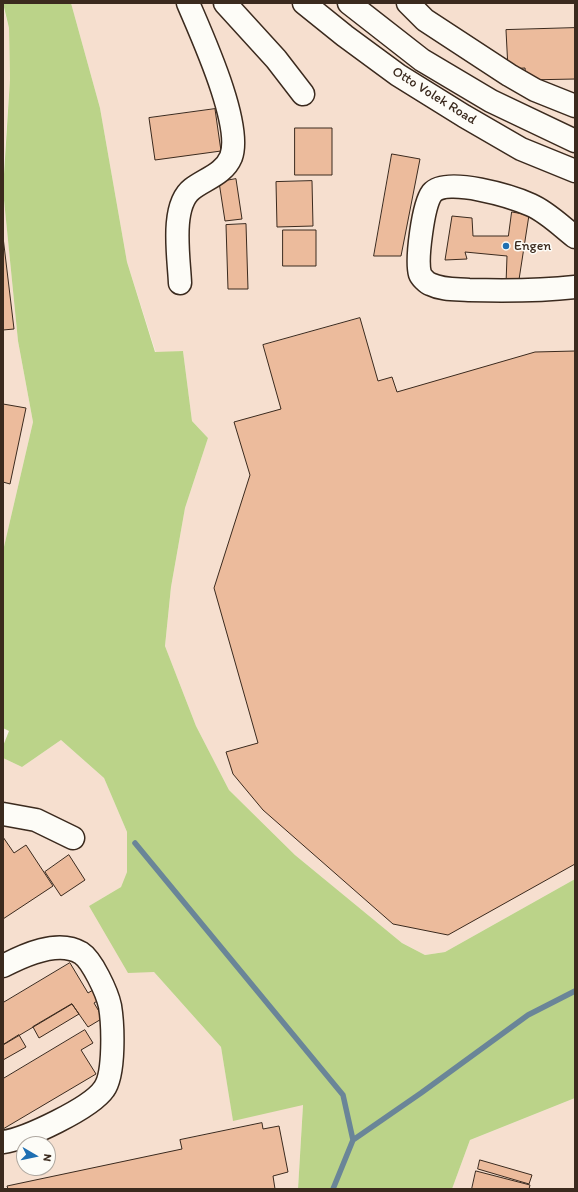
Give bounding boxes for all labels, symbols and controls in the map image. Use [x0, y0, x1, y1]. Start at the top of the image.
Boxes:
street label: Otto Volek Road [389, 63, 479, 129]
place label: Engen [514, 238, 551, 254]
marker: Engen [501, 241, 511, 251]
north arrow [16, 1136, 56, 1176]
text: N [40, 1153, 54, 1162]

